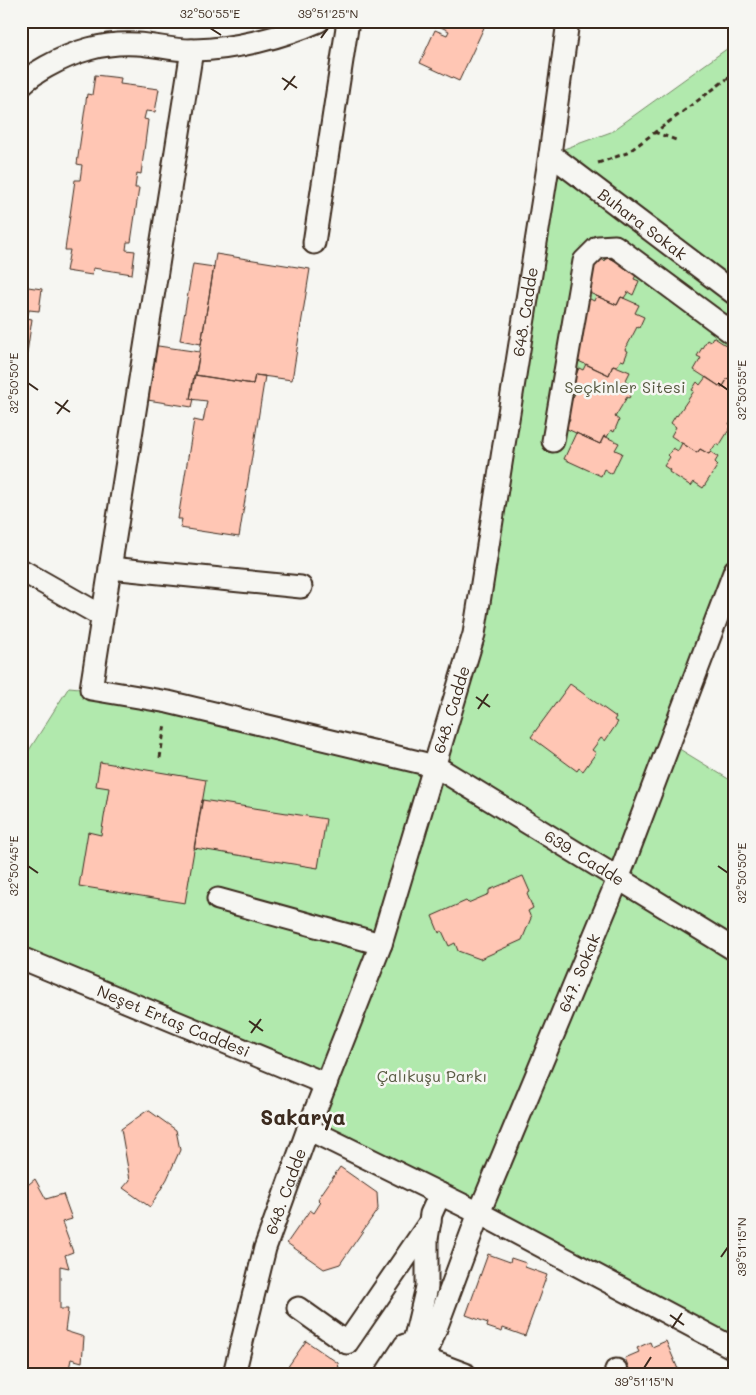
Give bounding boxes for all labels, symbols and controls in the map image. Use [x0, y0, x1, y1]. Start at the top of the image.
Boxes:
text: 32°50'55"E [180, 5, 240, 21]
text: 39°51'25"N [298, 5, 358, 21]
street label: Buhara Sokak [594, 183, 692, 264]
street label: 648. Cadde [507, 266, 542, 358]
text: 32°50'50"E [5, 352, 21, 413]
text: 32°50'55"E [733, 360, 749, 420]
park label: Seçkinler Sitesi [564, 376, 686, 397]
street label: 648. Cadde [428, 663, 474, 756]
street label: 639. Cadde [541, 825, 629, 890]
text: 32°50'45"E [5, 836, 21, 896]
text: 32°50'50"E [733, 842, 749, 903]
street label: 647. Sokak [553, 930, 604, 1015]
street label: Neşet Ertaş Caddesi [94, 980, 253, 1061]
park label: Çalıkuşu Parkı [377, 1065, 487, 1086]
district label: Sakarya [260, 1103, 346, 1131]
street label: 648. Cadde [260, 1145, 310, 1237]
text: 39°51'15"N [733, 1217, 749, 1277]
text: 39°51'15"N [614, 1373, 674, 1389]

